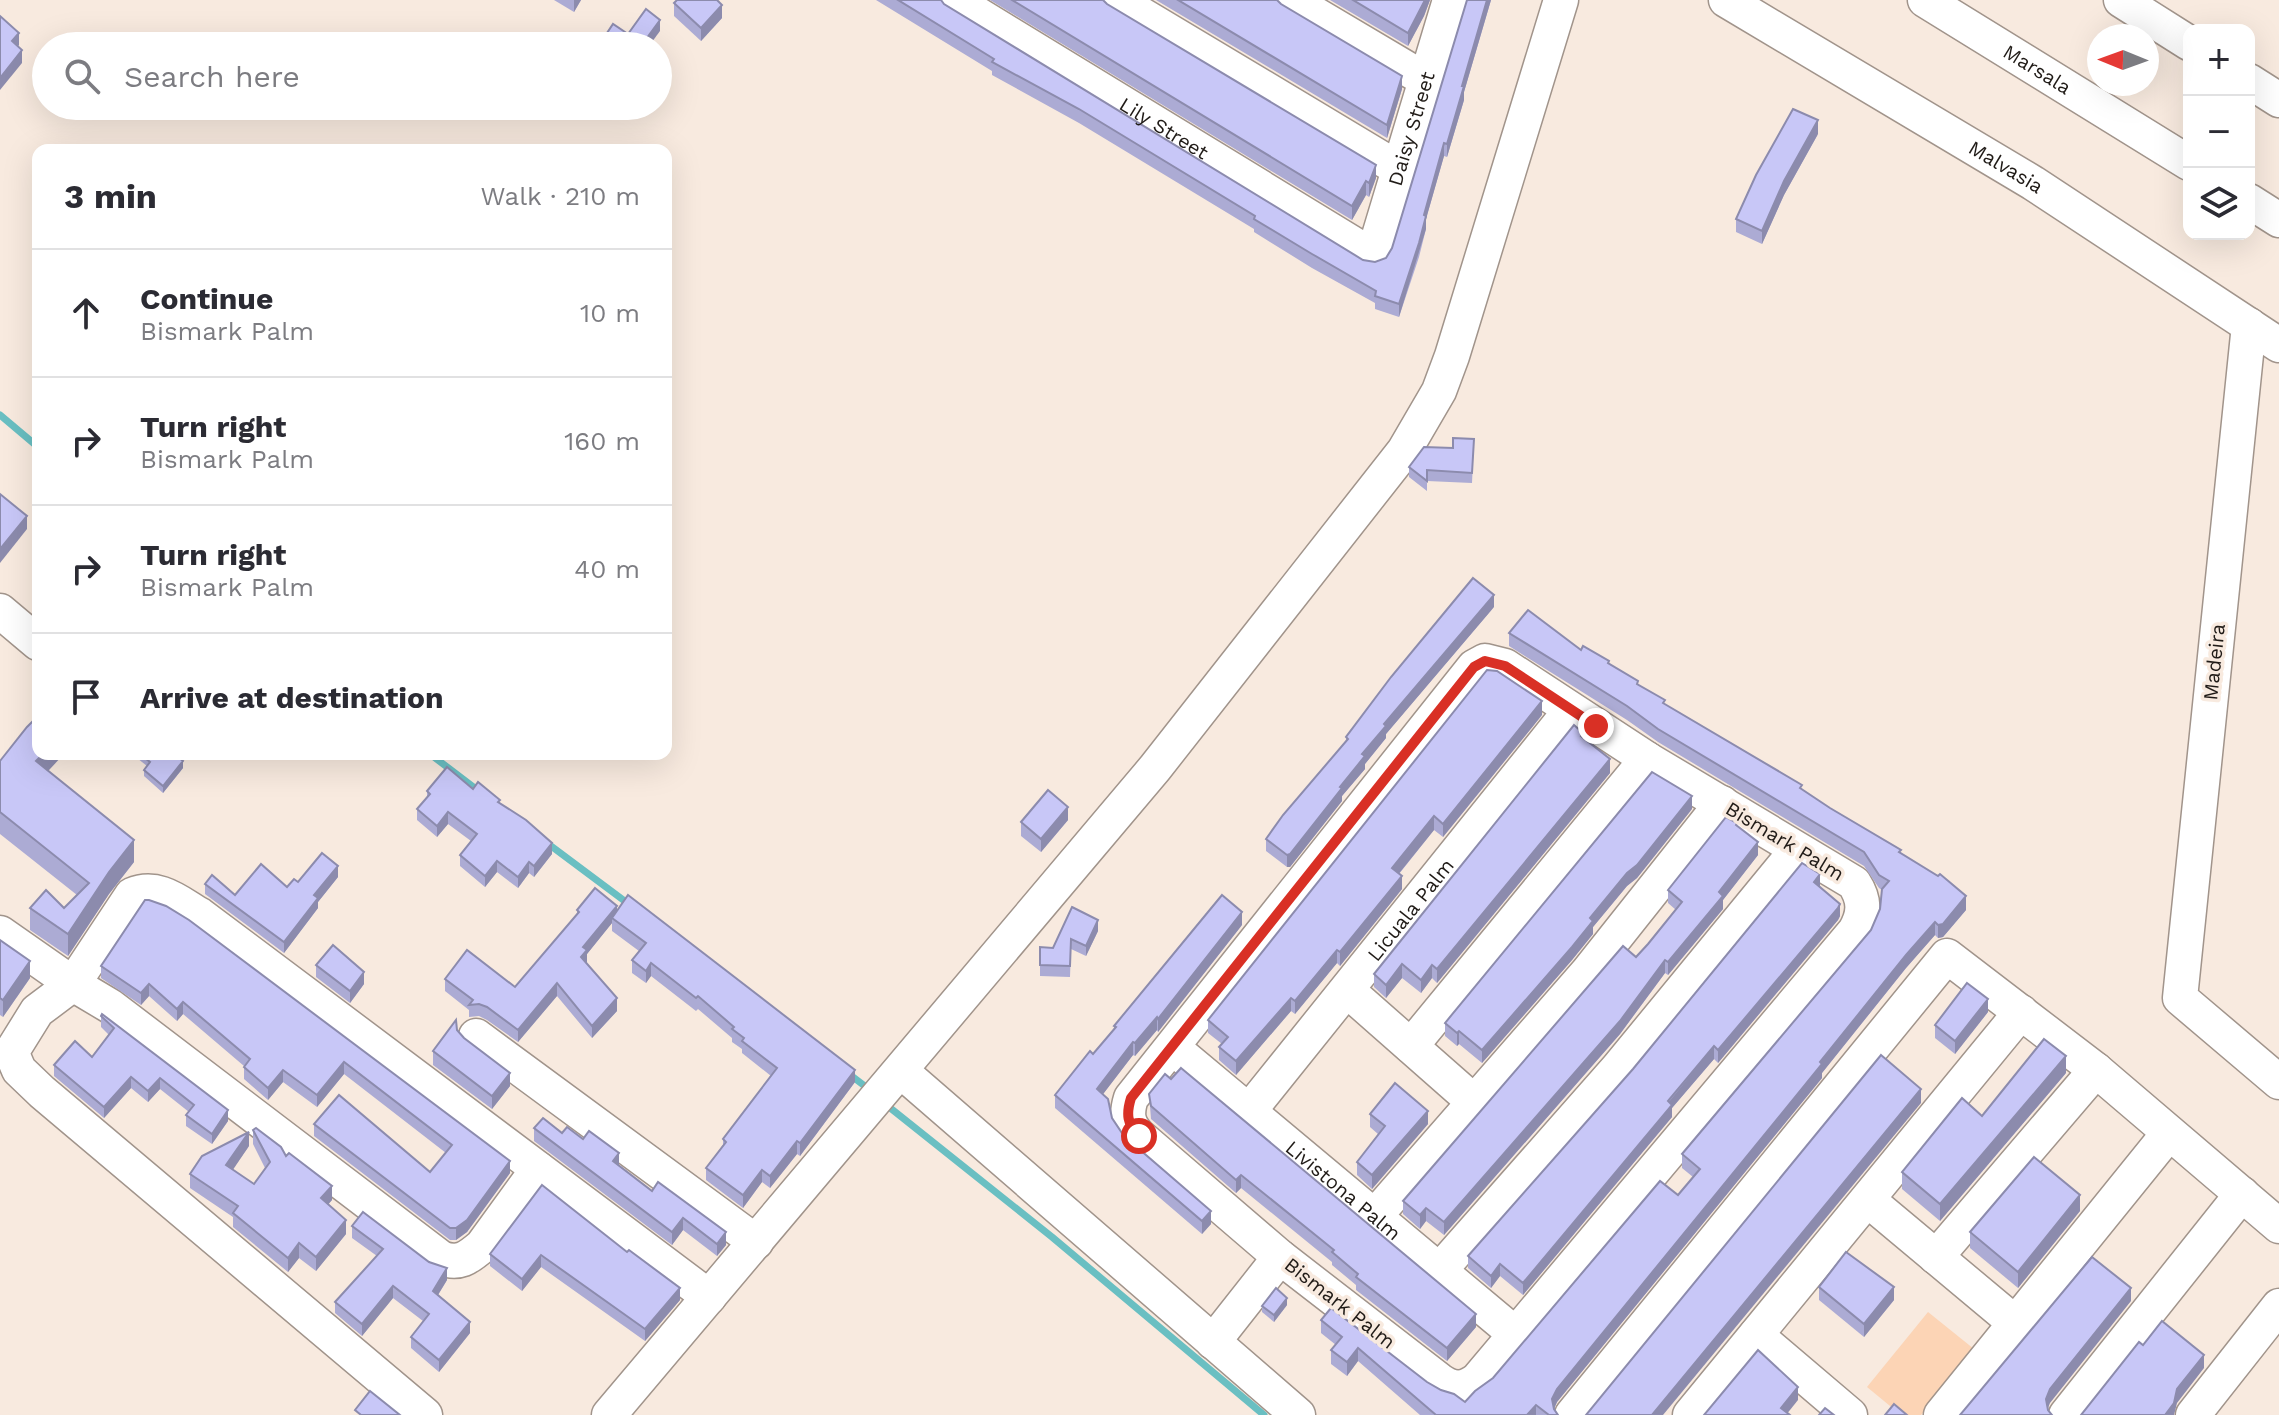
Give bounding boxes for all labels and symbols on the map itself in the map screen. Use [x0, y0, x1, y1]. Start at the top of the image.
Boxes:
north arrow [2087, 24, 2159, 96]
street label: Marsala [1999, 39, 2076, 99]
street label: Daisy Street [1383, 68, 1440, 189]
street label: Lily Street [1115, 92, 1213, 165]
street label: Malvasia [1964, 135, 2048, 198]
street label: Madeira [2198, 623, 2230, 701]
route end [1578, 708, 1614, 744]
street label: Bismark Palm [1721, 796, 1849, 886]
street label: Licuala Palm [1362, 854, 1459, 966]
route start [1121, 1118, 1157, 1154]
street label: Livistona Palm [1281, 1135, 1406, 1245]
street label: Bismark Palm [1280, 1252, 1400, 1354]

